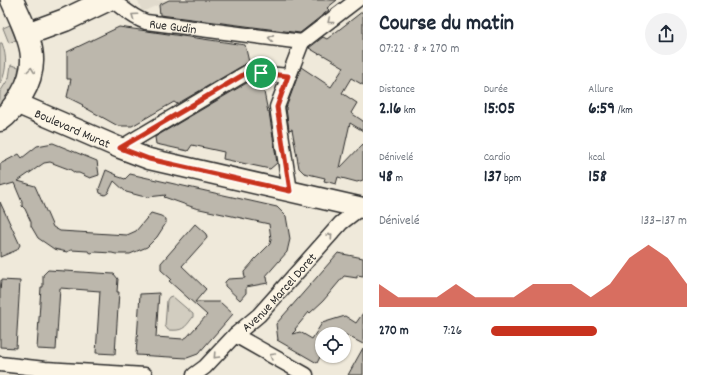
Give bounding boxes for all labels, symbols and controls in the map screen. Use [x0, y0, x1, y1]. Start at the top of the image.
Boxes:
text: Course du matin [379, 9, 514, 40]
button: share [645, 13, 687, 55]
one-way arrow [131, 14, 138, 21]
street label: Rue Gudin [148, 16, 197, 40]
one-way arrow [327, 17, 334, 24]
one-way arrow [268, 34, 274, 43]
text: 07:22 · 8 × 270 m [379, 40, 459, 59]
pin [244, 56, 278, 90]
icon: arrive [250, 62, 272, 84]
one-way arrow [26, 67, 35, 73]
text: Distance [379, 82, 415, 98]
text: Durée [484, 82, 508, 98]
text: Allure [588, 82, 613, 98]
text: 2.16 [379, 98, 401, 122]
text: 15:05 [484, 98, 515, 122]
text: 6:59 [588, 98, 615, 122]
text: km [401, 103, 416, 119]
text: /km [615, 103, 633, 119]
street label: Boulevard Murat [31, 105, 113, 155]
text: Dénivelé [379, 150, 413, 166]
text: Cardio [484, 150, 510, 166]
text: kcal [588, 150, 605, 166]
text: 48 [379, 166, 393, 190]
text: 137 [484, 166, 501, 190]
text: 158 [588, 166, 607, 190]
text: m [393, 171, 403, 187]
text: bpm [501, 171, 521, 187]
text: Dénivelé [379, 212, 420, 231]
text: 133–137 m [641, 212, 687, 231]
one-way arrow [325, 233, 333, 241]
street label: Avenue Marcel Doret [239, 249, 322, 338]
text: 270 m [379, 322, 409, 341]
text: 7:26 [443, 322, 462, 341]
map controls [315, 327, 351, 363]
button: locate [315, 327, 351, 363]
one-way arrow [213, 351, 221, 359]
one-way arrow [269, 353, 276, 360]

